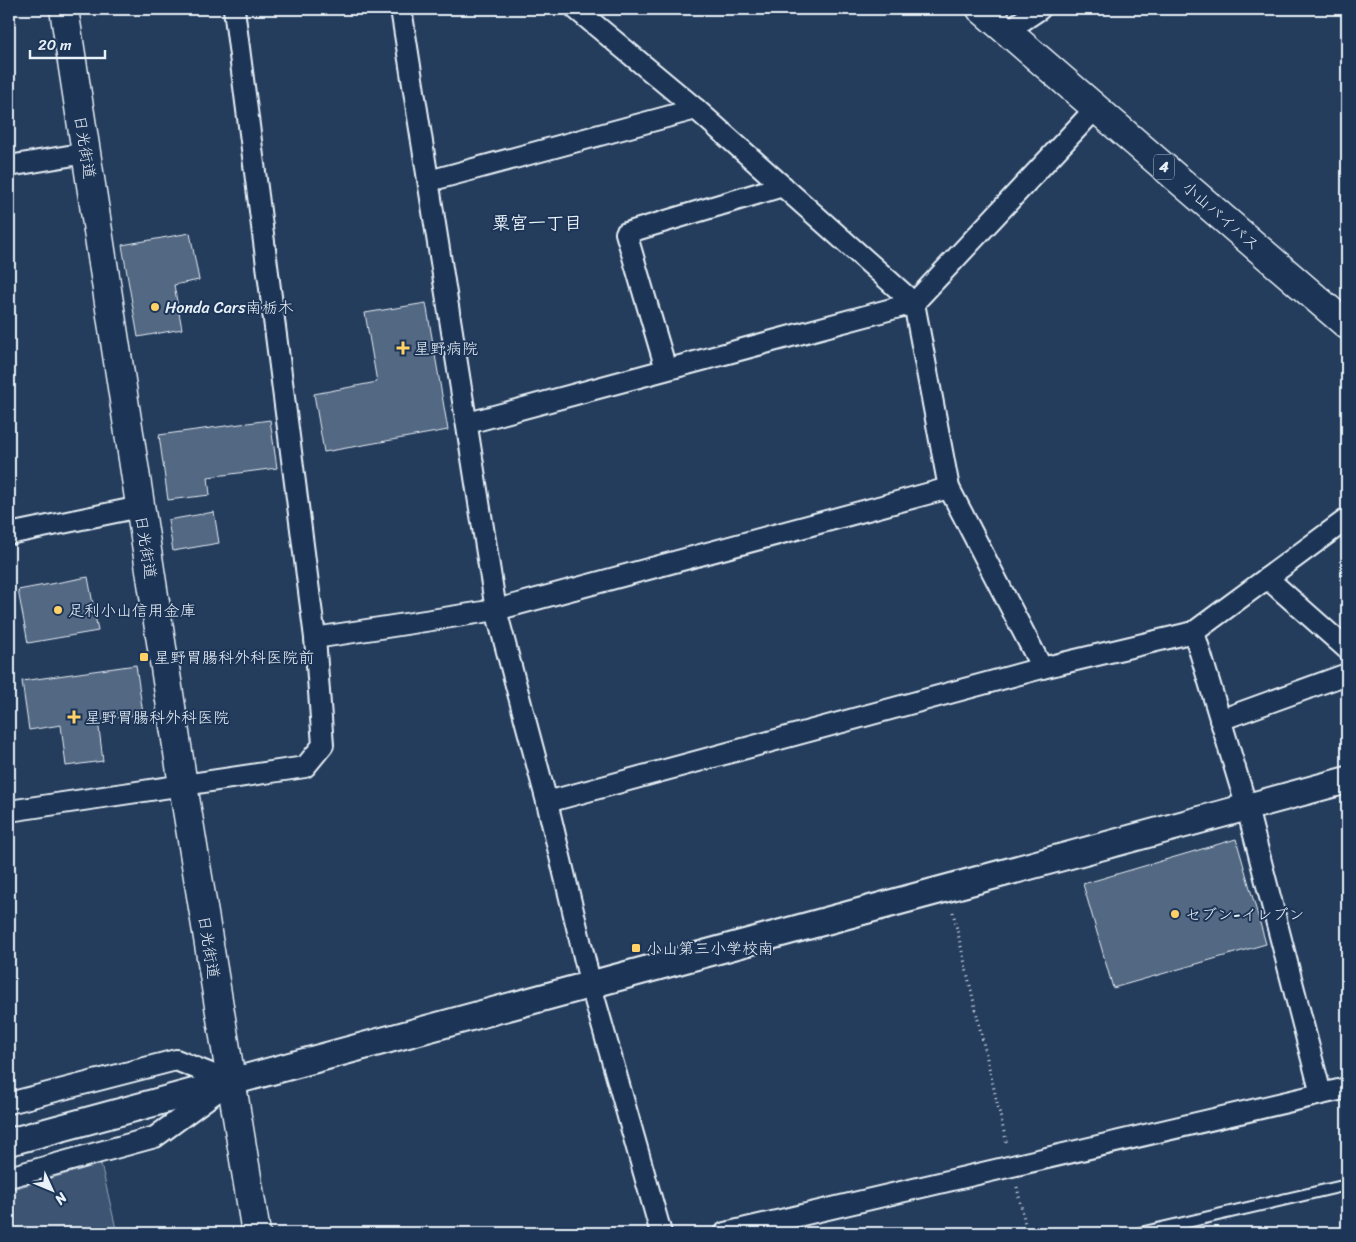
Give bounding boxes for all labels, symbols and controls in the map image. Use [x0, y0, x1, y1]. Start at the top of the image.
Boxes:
scale bar [30, 28, 105, 60]
text: 20 m [38, 32, 72, 58]
street label: 日光街道 [66, 113, 104, 181]
road number: 4 [1154, 154, 1174, 180]
street label: 小山バイパス [1175, 174, 1267, 258]
district label: 粟宮一丁目 [492, 207, 582, 239]
place label: Honda Cars南栃木 [165, 293, 294, 322]
marker: Honda Cars南栃木 [149, 301, 161, 313]
place label: 星野病院 [414, 334, 478, 363]
marker: 星野病院 [396, 341, 410, 355]
street label: 日光街道 [127, 513, 165, 581]
place label: 足利小山信用金庫 [68, 596, 196, 625]
marker: 足利小山信用金庫 [52, 604, 64, 616]
place label: 星野胃腸科外科医院前 [154, 643, 314, 672]
marker: 星野胃腸科外科医院前 [138, 651, 150, 663]
place label: 星野胃腸科外科医院 [85, 703, 229, 732]
marker: 星野胃腸科外科医院 [67, 710, 81, 724]
place label: セブン-イレブン [1185, 900, 1304, 929]
marker: セブン-イレブン [1169, 908, 1181, 920]
street label: 日光街道 [190, 913, 228, 981]
place label: 小山第三小学校南 [646, 934, 774, 963]
marker: 小山第三小学校南 [630, 942, 642, 954]
north arrow [28, 1164, 78, 1214]
text: N [48, 1186, 74, 1211]

